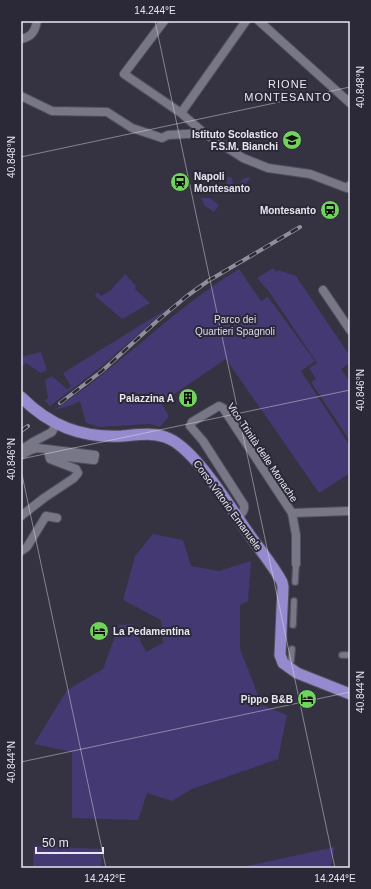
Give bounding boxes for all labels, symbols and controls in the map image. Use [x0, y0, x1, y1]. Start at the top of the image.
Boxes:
text: 14.244°E [134, 5, 176, 16]
text: 40.848°N [355, 66, 366, 108]
district label: RIONE MONTESANTO [244, 78, 332, 103]
place label: Istituto Scolastico F.S.M. Bianchi [192, 129, 278, 152]
school or university icon: Istituto Scolastico F.S.M. Bianchi [281, 129, 303, 151]
text: 40.848°N [6, 136, 17, 178]
station icon: Napoli Montesanto [169, 171, 191, 193]
place label: Napoli Montesanto [194, 171, 250, 194]
station icon: Montesanto [319, 199, 341, 221]
place label: Montesanto [260, 205, 316, 216]
park label: Parco dei Quartieri Spagnoli [195, 314, 275, 337]
text: 40.846°N [355, 369, 366, 411]
building icon: Palazzina A [177, 387, 199, 409]
place label: Palazzina A [119, 393, 174, 404]
street label: Vico Trinità delle Monache [225, 401, 300, 504]
text: 40.846°N [6, 438, 17, 480]
street label: Corso Vittorio Emanuele [191, 458, 264, 553]
hotel icon: La Pedamentina [88, 620, 110, 642]
place label: La Pedamentina [113, 626, 190, 637]
text: 40.844°N [355, 671, 366, 713]
hotel icon: Pippo B&B [296, 688, 318, 710]
place label: Pippo B&B [241, 694, 293, 705]
text: 40.844°N [6, 741, 17, 783]
scale bar [36, 829, 103, 855]
text: 50 m [42, 836, 69, 850]
text: 14.242°E [84, 873, 126, 884]
text: 14.244°E [314, 873, 356, 884]

